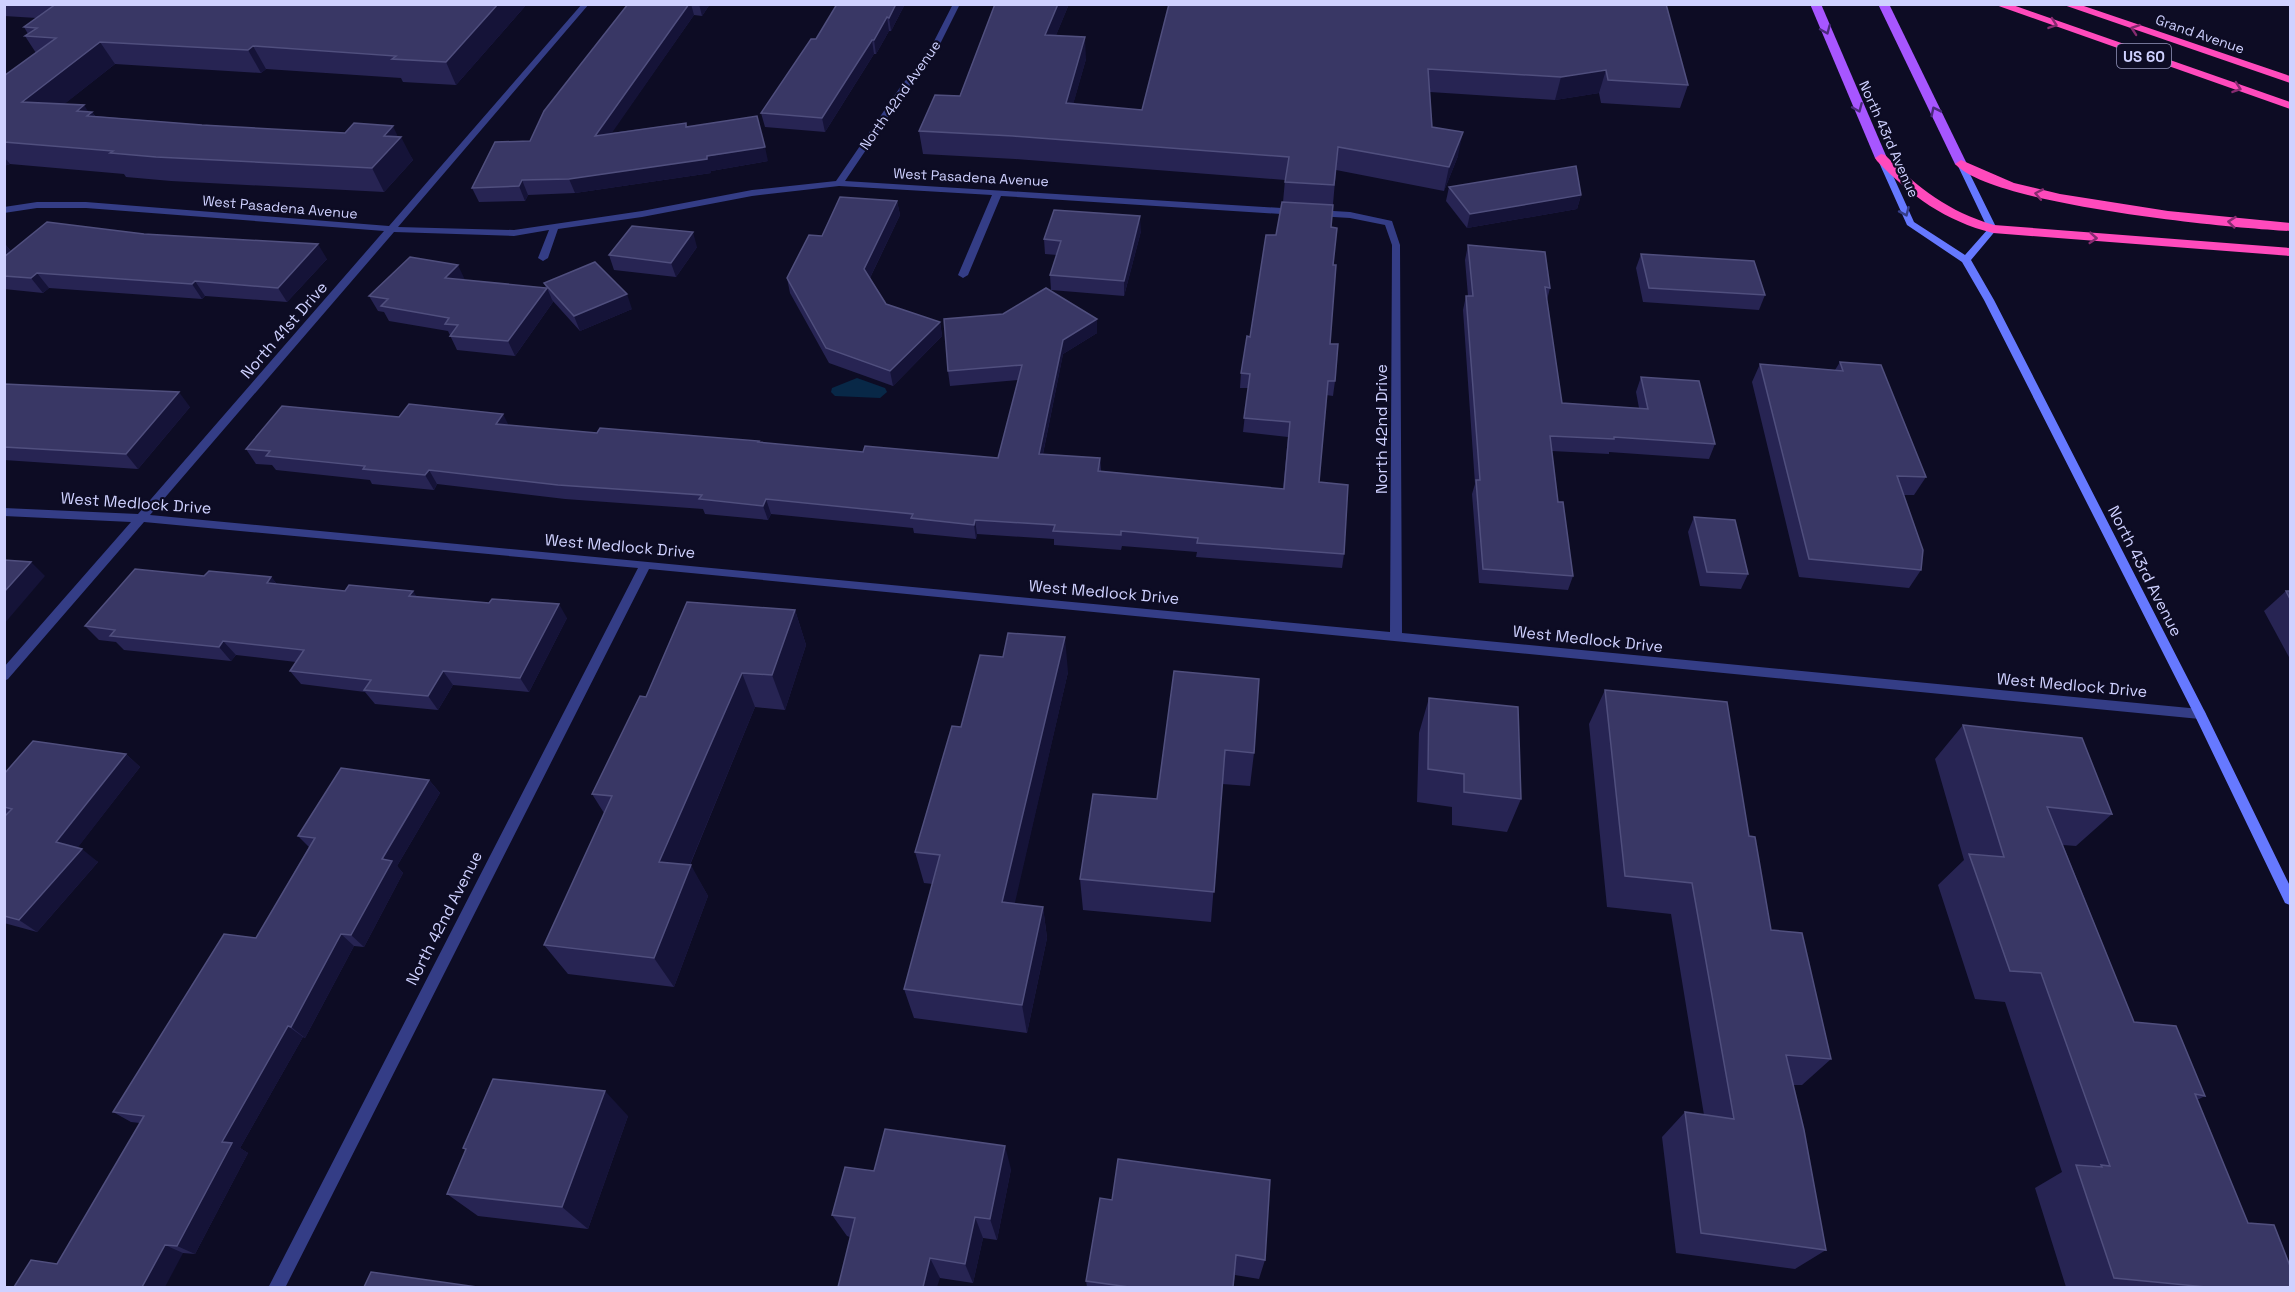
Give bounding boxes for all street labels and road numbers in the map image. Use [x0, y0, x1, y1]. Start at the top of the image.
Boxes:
street label: Grand Avenue [2153, 10, 2247, 58]
street label: North 42nd Avenue [855, 37, 945, 153]
road number: US 60 [2117, 44, 2171, 68]
street label: North 43rd Avenue [1855, 78, 1923, 200]
street label: West Pasadena Avenue [893, 164, 1049, 190]
street label: West Pasadena Avenue [202, 191, 358, 223]
street label: North 41st Drive [236, 277, 332, 383]
street label: North 42nd Drive [1371, 364, 1392, 494]
street label: West Medlock Drive [60, 487, 212, 519]
street label: North 43rd Avenue [2103, 502, 2187, 640]
street label: West Medlock Drive [544, 529, 696, 563]
street label: West Medlock Drive [1028, 575, 1180, 609]
street label: West Medlock Drive [1512, 621, 1664, 657]
street label: West Medlock Drive [1996, 668, 2148, 702]
street label: North 42nd Avenue [401, 847, 487, 989]

